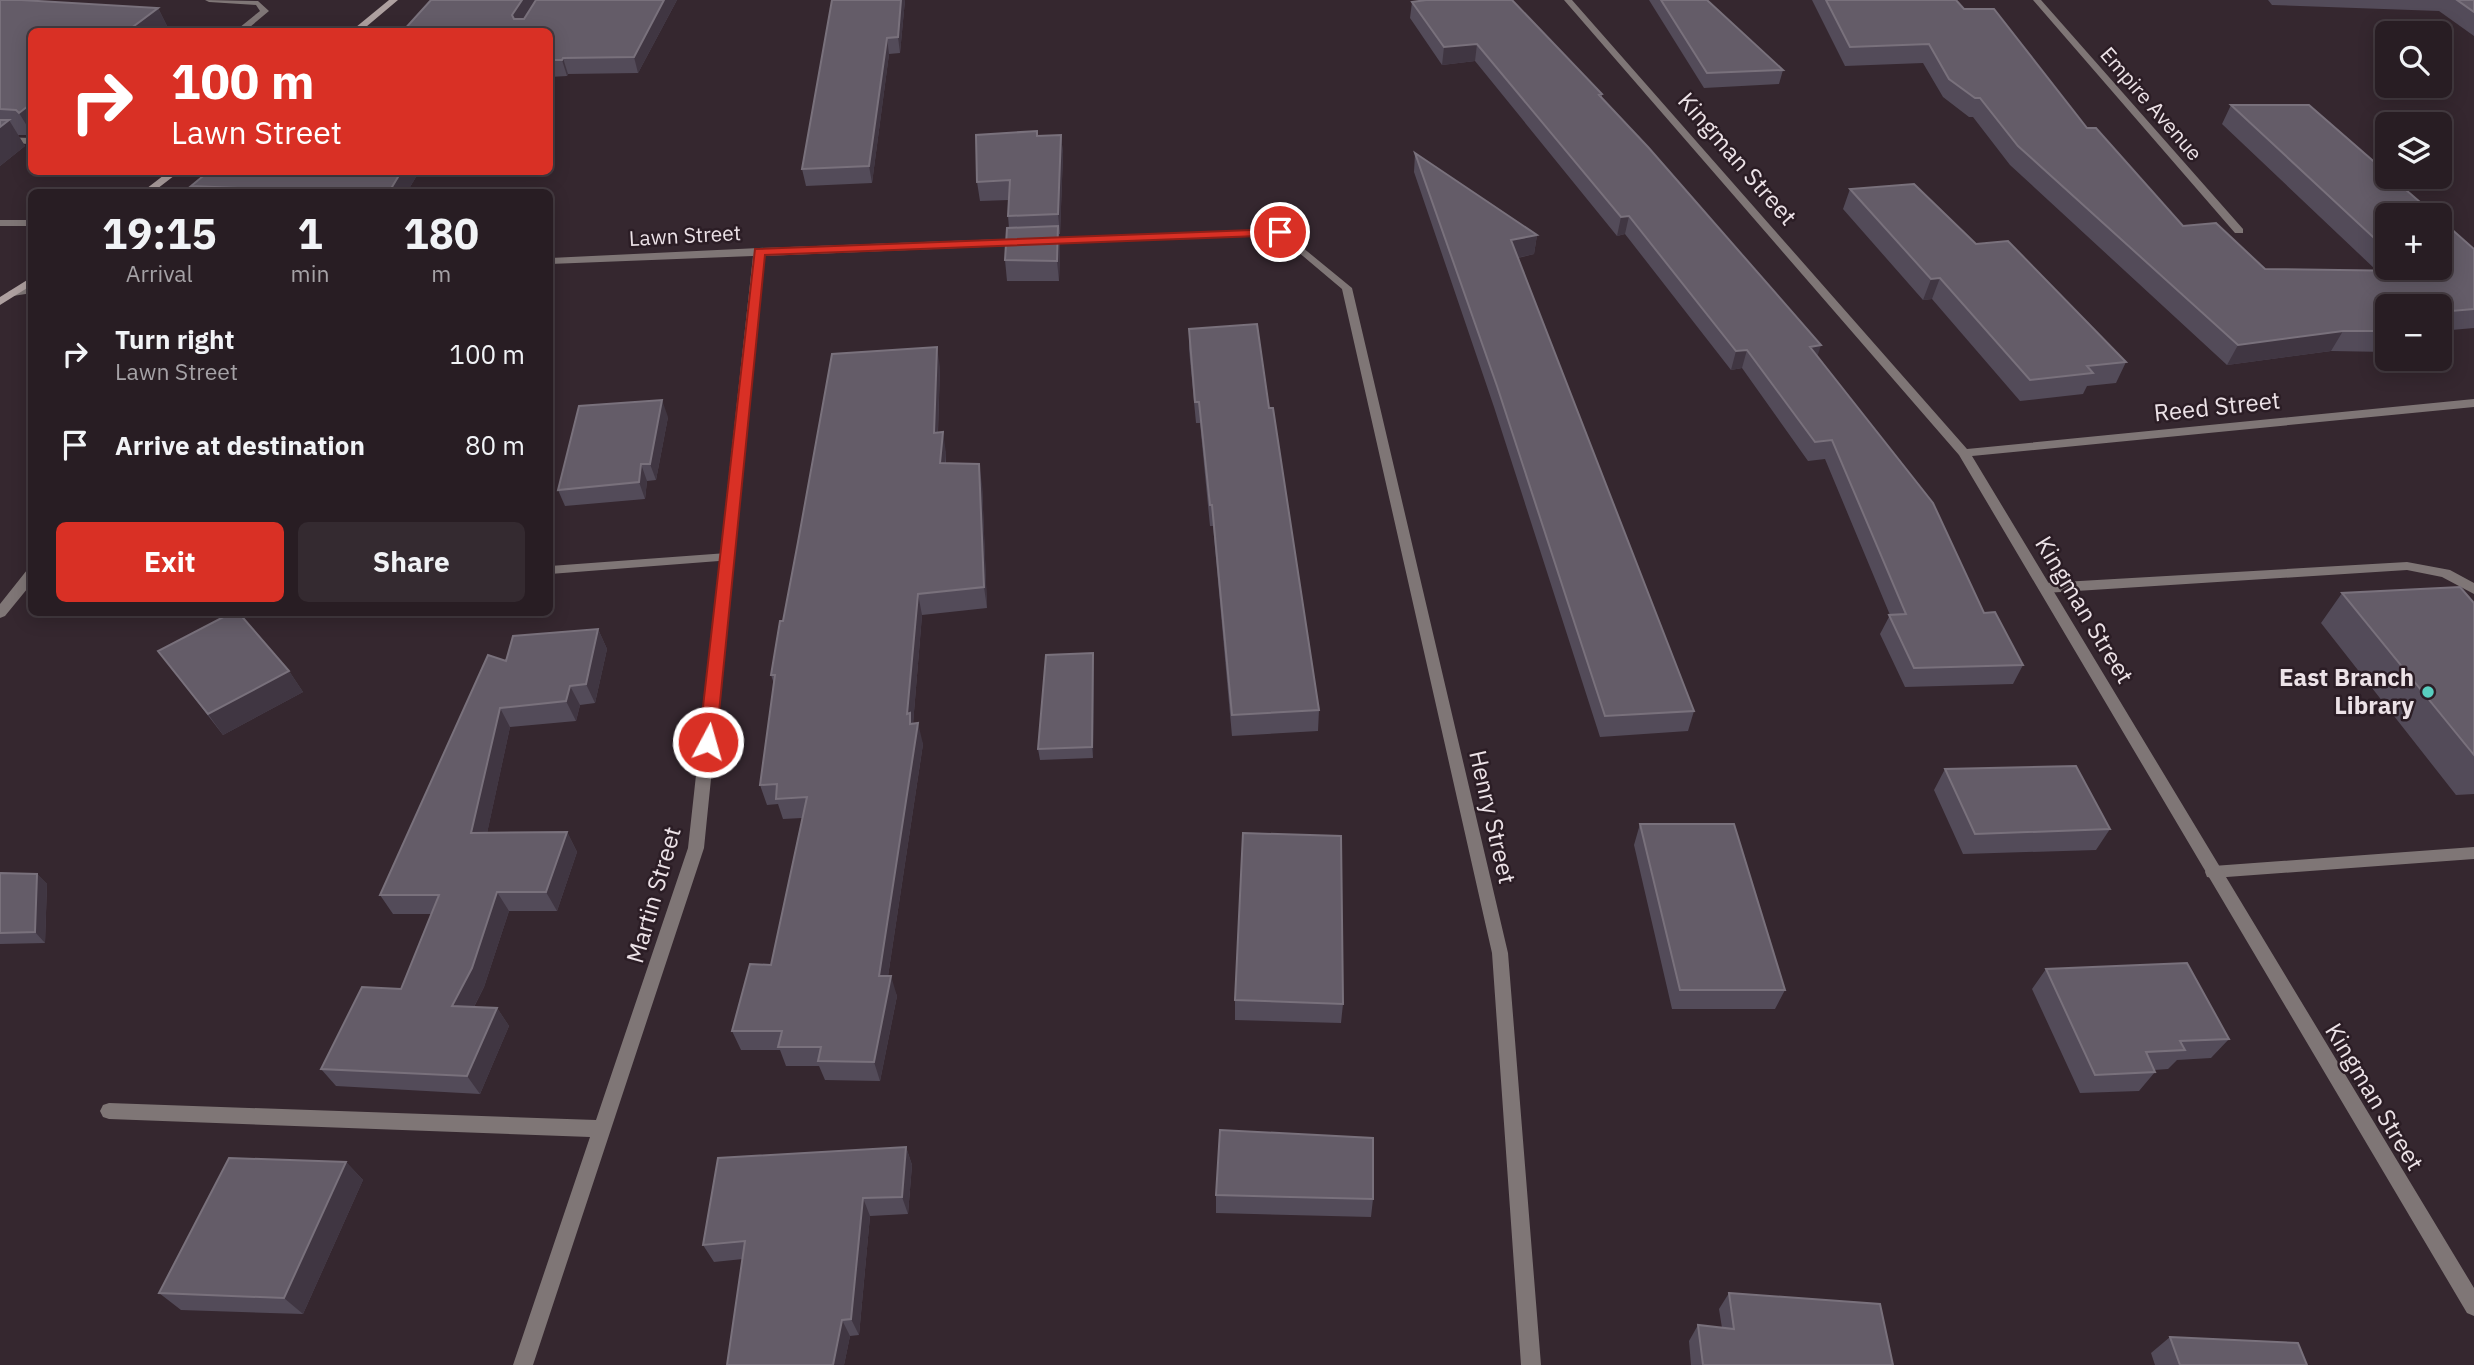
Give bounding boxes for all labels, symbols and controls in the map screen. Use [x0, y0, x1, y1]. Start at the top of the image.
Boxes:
map controls [2375, 21, 2452, 371]
button: search [2375, 21, 2452, 98]
street label: Empire Avenue [2095, 40, 2209, 166]
text: 100 m [171, 49, 315, 112]
icon: right [56, 56, 147, 147]
street label: Kingman Street [1671, 85, 1804, 232]
text: Lawn Street [171, 111, 342, 153]
button: layers [2375, 112, 2452, 189]
pin [1250, 202, 1310, 262]
button: + [2375, 203, 2452, 280]
text: 19:15 [102, 206, 217, 261]
text: 1 [297, 206, 323, 261]
text: 180 [403, 206, 479, 261]
icon: arrive [1261, 213, 1299, 251]
street label: Lawn Street [628, 218, 742, 252]
text: Arrival [126, 258, 193, 288]
text: min [291, 258, 329, 288]
text: m [431, 258, 451, 288]
button: − [2375, 294, 2452, 371]
text: Turn right [115, 322, 234, 356]
icon: right [56, 335, 94, 373]
text: 100 m [449, 337, 525, 371]
text: Lawn Street [115, 356, 238, 386]
street label: Reed Street [2152, 383, 2282, 429]
icon: arrive [56, 426, 94, 464]
text: Arrive at destination [115, 428, 365, 462]
text: 80 m [465, 428, 525, 462]
button: Exit [56, 522, 284, 602]
button: Share [298, 522, 525, 602]
street label: Kingman Street [2028, 530, 2141, 689]
place label: East Branch Library [2279, 661, 2414, 721]
marker: East Branch Library [2420, 684, 2436, 700]
position arrow [671, 705, 745, 779]
street label: Henry Street [1462, 747, 1524, 887]
street label: Martin Street [618, 823, 688, 967]
street label: Kingman Street [2318, 1017, 2431, 1176]

